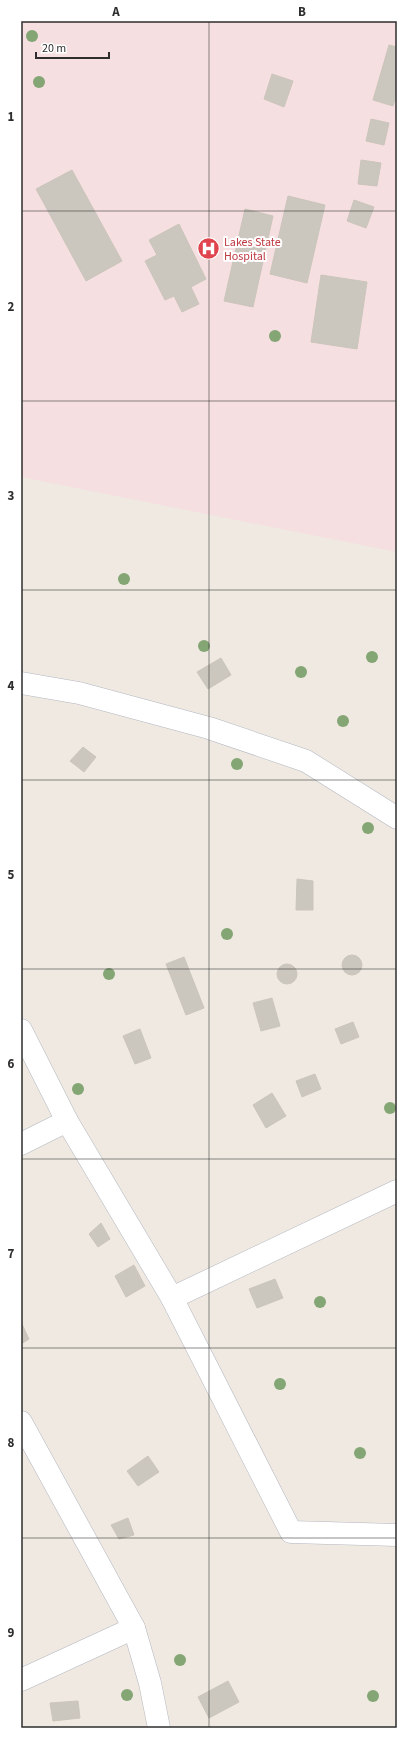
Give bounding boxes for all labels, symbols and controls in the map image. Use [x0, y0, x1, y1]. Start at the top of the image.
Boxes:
text: A [111, 3, 120, 21]
text: B [298, 3, 306, 21]
scale bar [36, 34, 109, 60]
text: 20 m [42, 40, 66, 57]
text: 1 [8, 108, 15, 126]
place label: Lakes State Hospital [224, 234, 281, 265]
hospital icon: Lakes State Hospital [196, 236, 222, 262]
text: 2 [8, 298, 15, 316]
text: 3 [8, 487, 15, 505]
text: 4 [8, 677, 15, 695]
text: 5 [8, 866, 15, 884]
text: 6 [8, 1055, 15, 1073]
text: 7 [8, 1245, 15, 1263]
text: 8 [8, 1434, 15, 1452]
text: 9 [8, 1624, 15, 1642]

